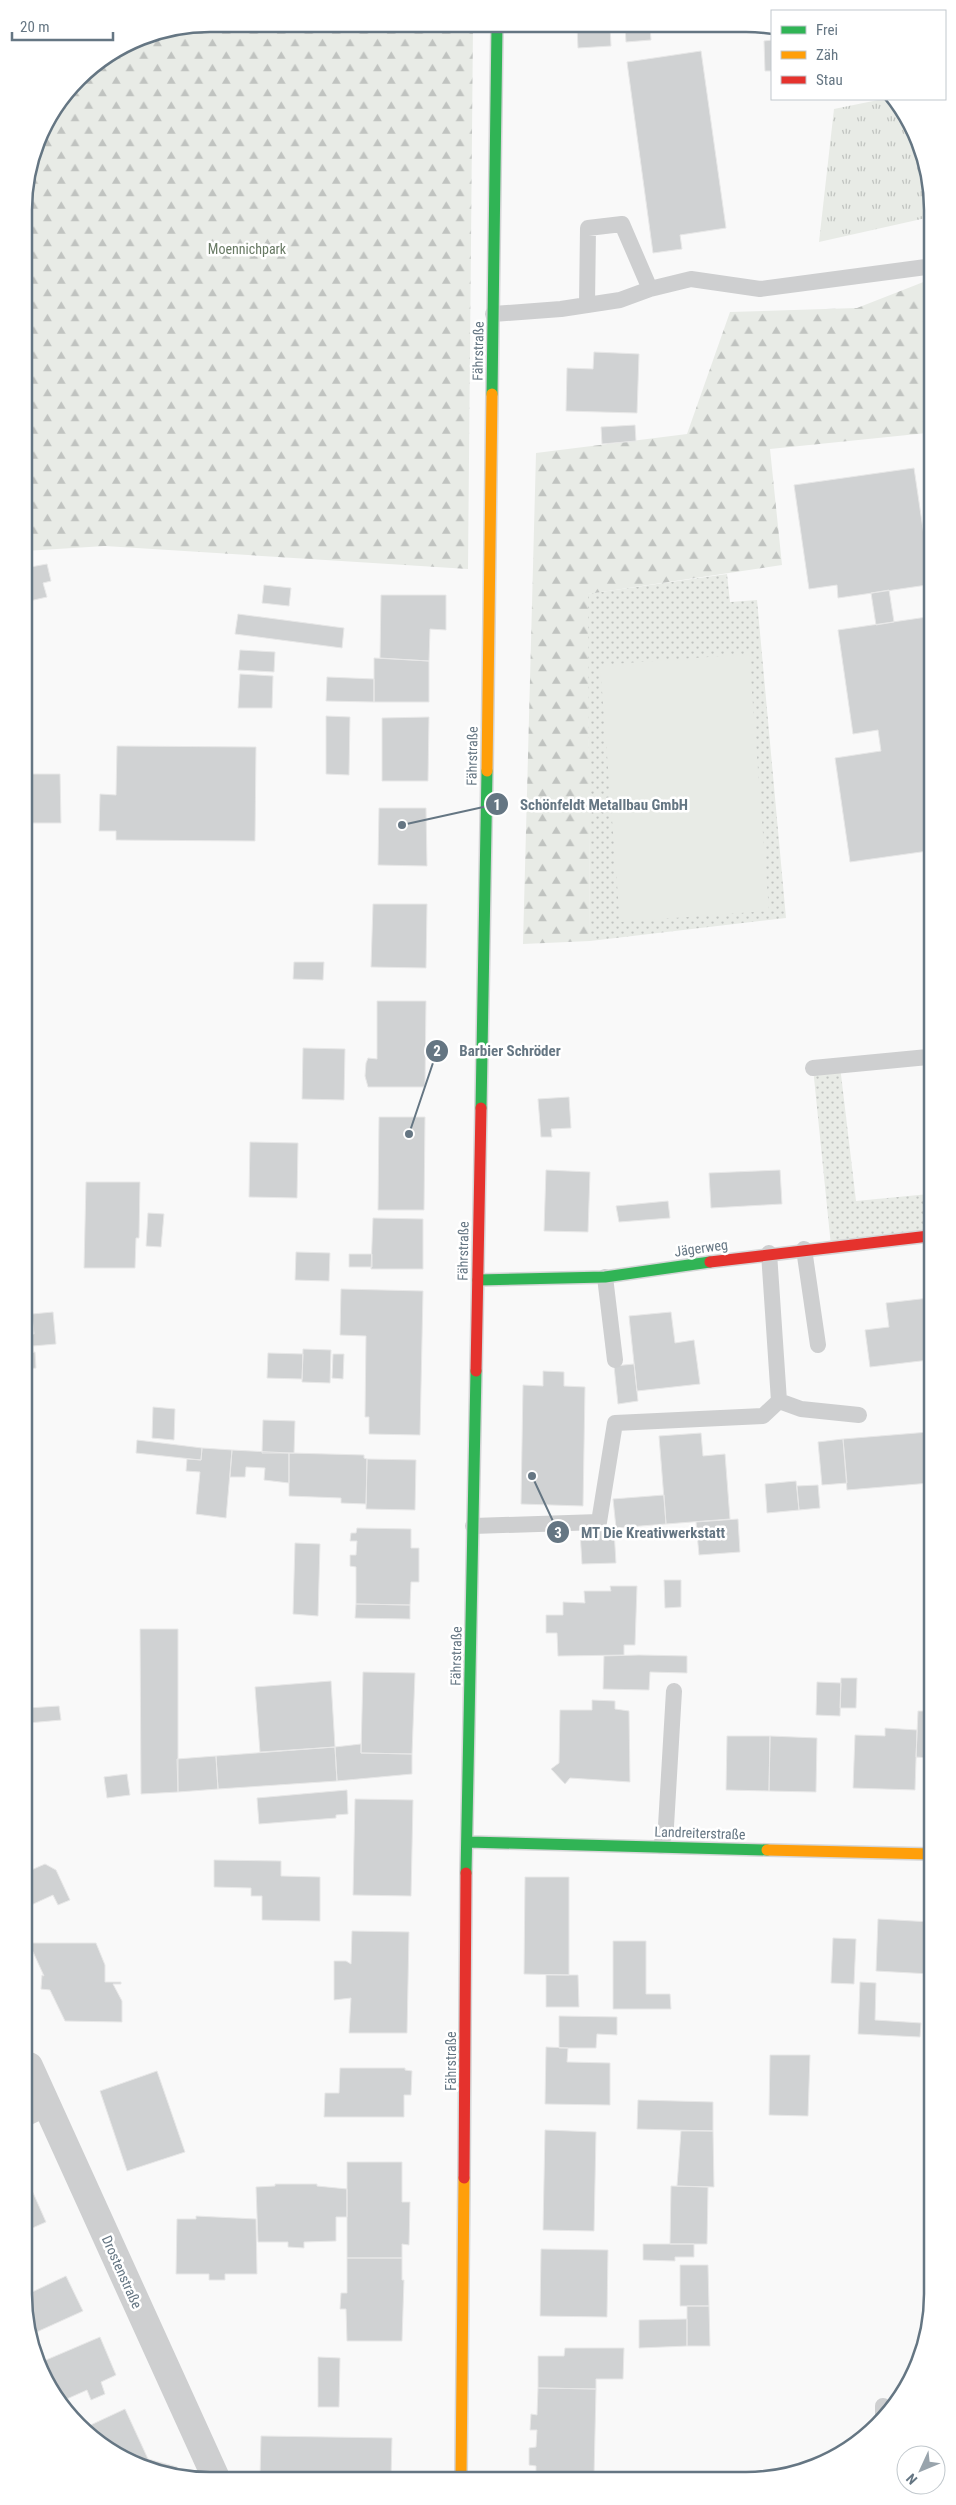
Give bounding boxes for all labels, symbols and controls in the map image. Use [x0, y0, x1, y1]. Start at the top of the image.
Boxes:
scale bar [12, 10, 114, 42]
legend [771, 10, 946, 100]
text: 20 m [20, 18, 50, 36]
text: Frei [816, 21, 838, 39]
text: Zäh [816, 46, 838, 64]
text: Stau [816, 71, 843, 89]
park label: Moennichpark [208, 241, 287, 257]
street label: Fährstraße [469, 321, 487, 381]
street label: Fährstraße [463, 726, 481, 786]
callout: Schönfeldt Metallbau GmbH [485, 789, 698, 819]
text: 1 [493, 796, 501, 814]
text: Schönfeldt Metallbau GmbH [520, 796, 688, 814]
callout: Barbier Schröder [425, 1036, 571, 1066]
text: 2 [433, 1042, 441, 1060]
text: Barbier Schröder [459, 1042, 561, 1060]
street label: Fährstraße [454, 1221, 472, 1281]
street label: Jägerweg [673, 1236, 729, 1260]
callout: MT Die Kreativwerkstatt [546, 1517, 736, 1547]
text: 3 [554, 1524, 562, 1542]
text: MT Die Kreativwerkstatt [581, 1524, 725, 1542]
street label: Fährstraße [447, 1626, 465, 1686]
street label: Landreiterstraße [654, 1823, 746, 1843]
street label: Fährstraße [443, 2031, 459, 2091]
street label: Drostenstraße [99, 2233, 145, 2311]
north arrow [896, 2445, 946, 2495]
text: N [903, 2470, 920, 2488]

